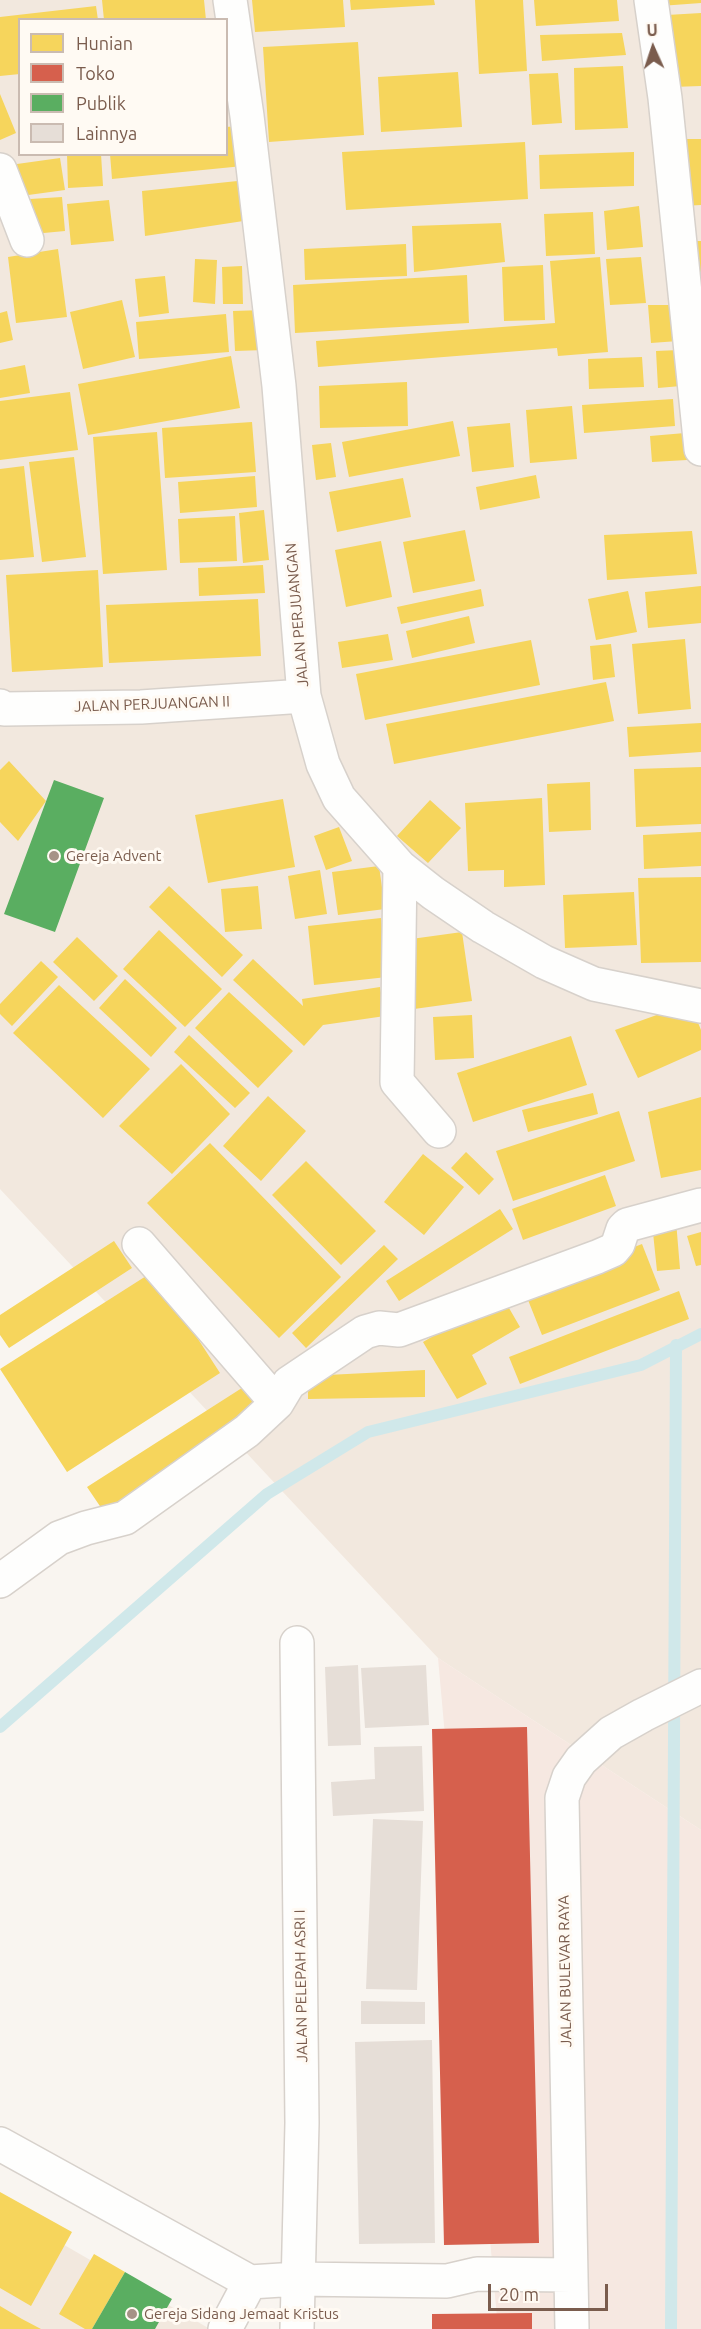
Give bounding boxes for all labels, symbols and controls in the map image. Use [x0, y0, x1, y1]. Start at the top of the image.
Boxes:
legend [18, 18, 228, 156]
north arrow [623, 18, 683, 78]
text: U [646, 21, 658, 39]
text: Hunian [76, 33, 133, 53]
text: Toko [76, 63, 115, 83]
text: Publik [76, 93, 126, 113]
text: Lainnya [76, 123, 137, 143]
street label: JALAN PERJUANGAN [282, 542, 312, 688]
street label: JALAN PERJUANGAN II [74, 692, 230, 716]
place label: Gereja Advent [66, 847, 162, 865]
marker: Gereja Advent [47, 849, 61, 863]
street label: JALAN BULEVAR RAYA [555, 1895, 575, 2047]
street label: JALAN PELEPAH ASRI I [291, 1909, 311, 2063]
scale bar [491, 2272, 611, 2310]
text: 20 m [499, 2284, 539, 2304]
place label: Gereja Sidang Jemaat Kristus [144, 2305, 339, 2323]
marker: Gereja Sidang Jemaat Kristus [125, 2307, 139, 2321]

